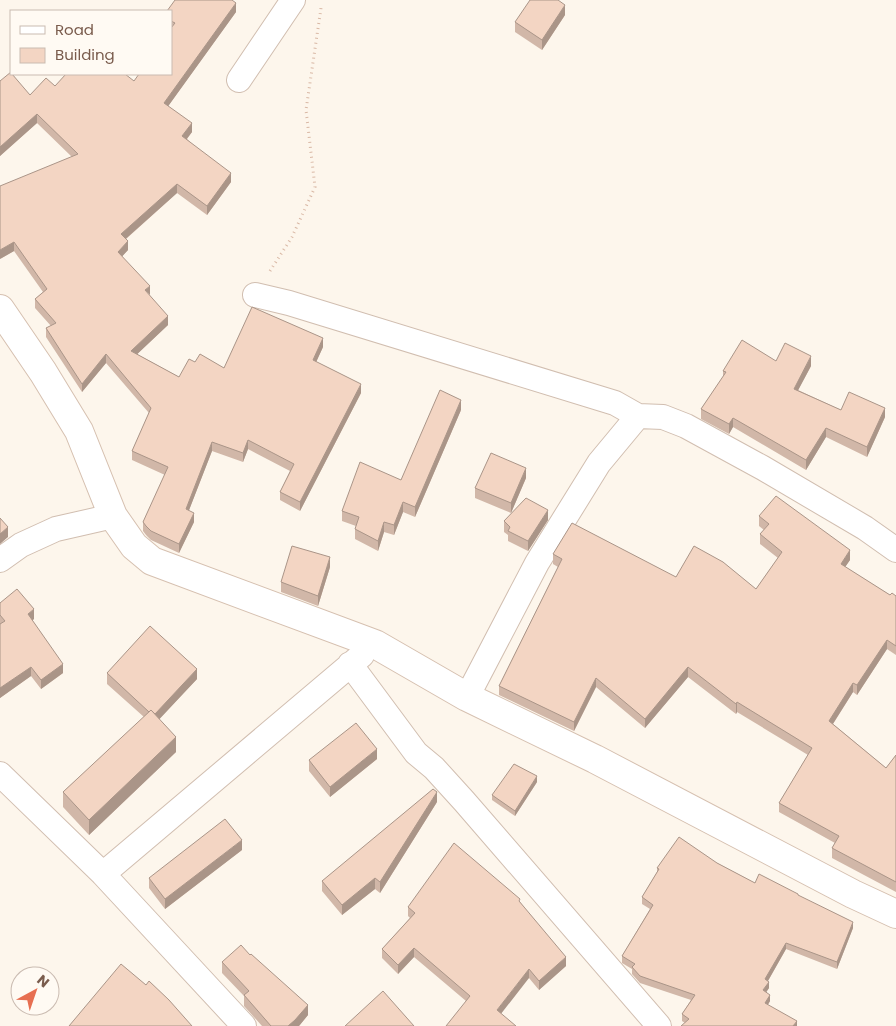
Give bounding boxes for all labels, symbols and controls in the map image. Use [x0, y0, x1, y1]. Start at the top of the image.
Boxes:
legend [10, 10, 172, 75]
text: Road [55, 19, 94, 40]
text: Building [55, 44, 115, 65]
north arrow [10, 966, 60, 1016]
text: N [33, 970, 54, 992]

